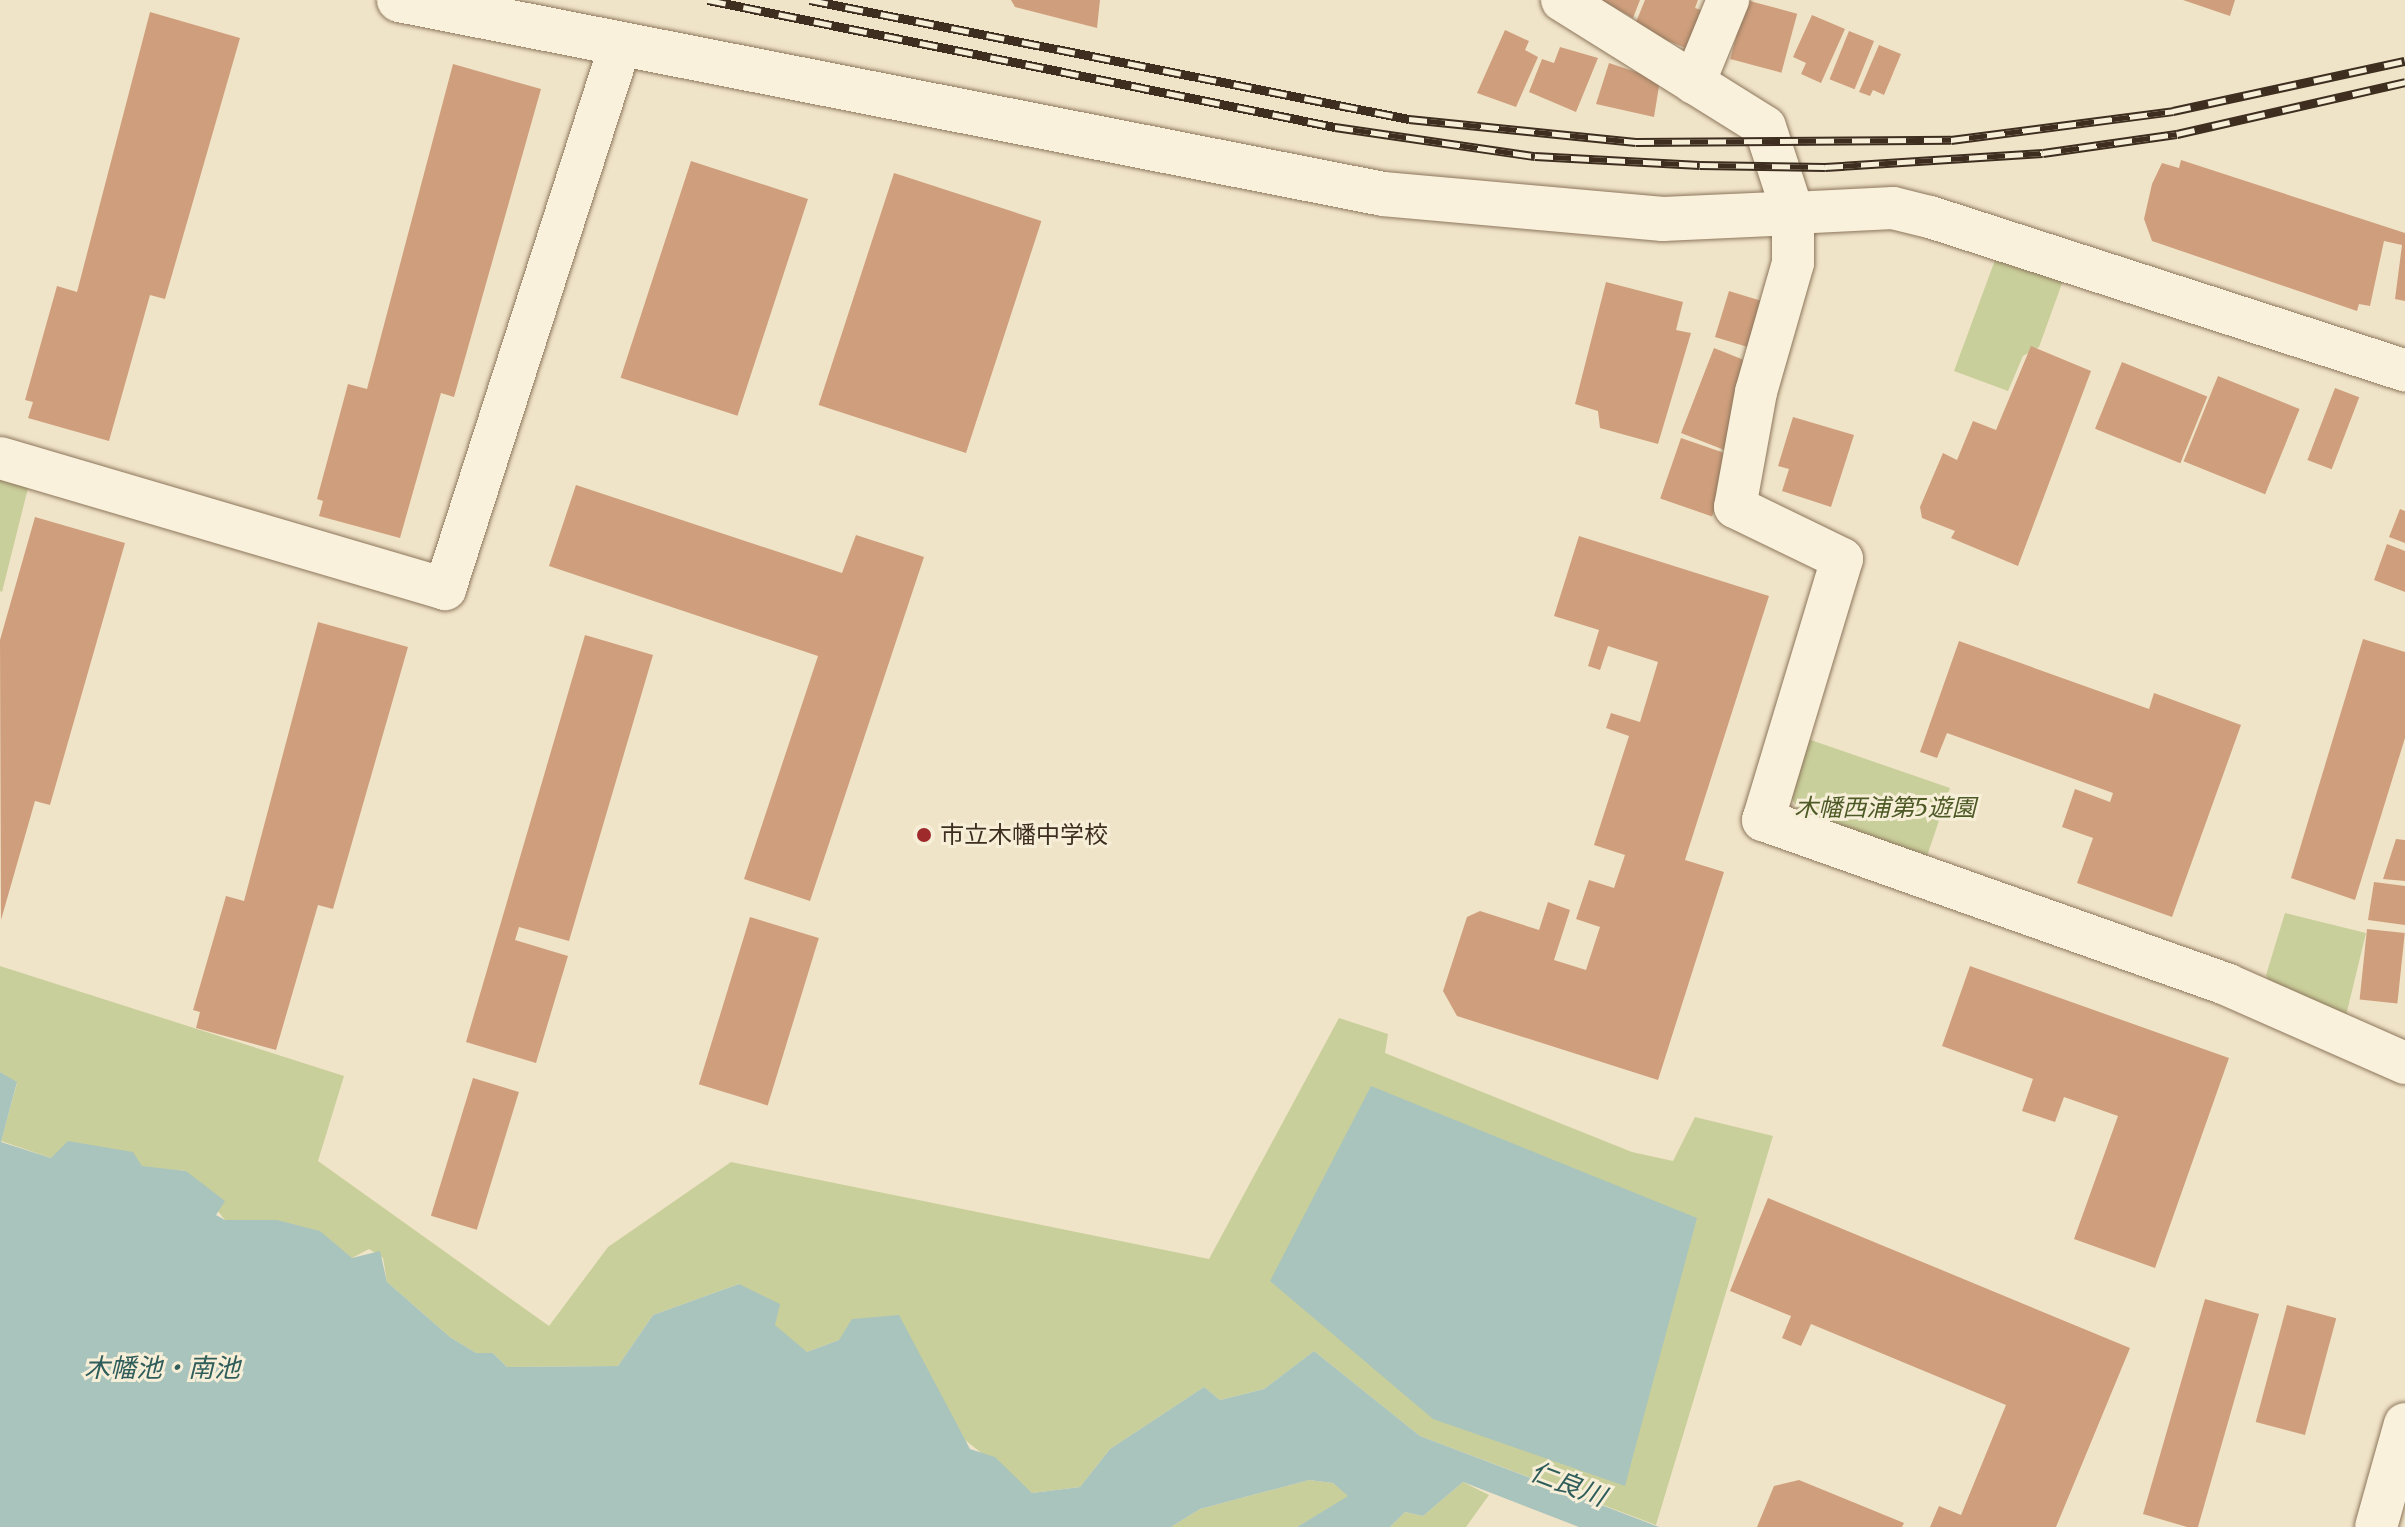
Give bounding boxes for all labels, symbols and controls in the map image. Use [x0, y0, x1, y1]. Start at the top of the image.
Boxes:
park label: 木幡西浦第5遊園 [1794, 794, 1976, 822]
place label: 市立木幡中学校 [940, 821, 1108, 849]
marker: 市立木幡中学校 [915, 826, 933, 844]
water label: 木幡池・南池 [84, 1352, 240, 1384]
water label: 仁良川 [1526, 1455, 1610, 1513]

